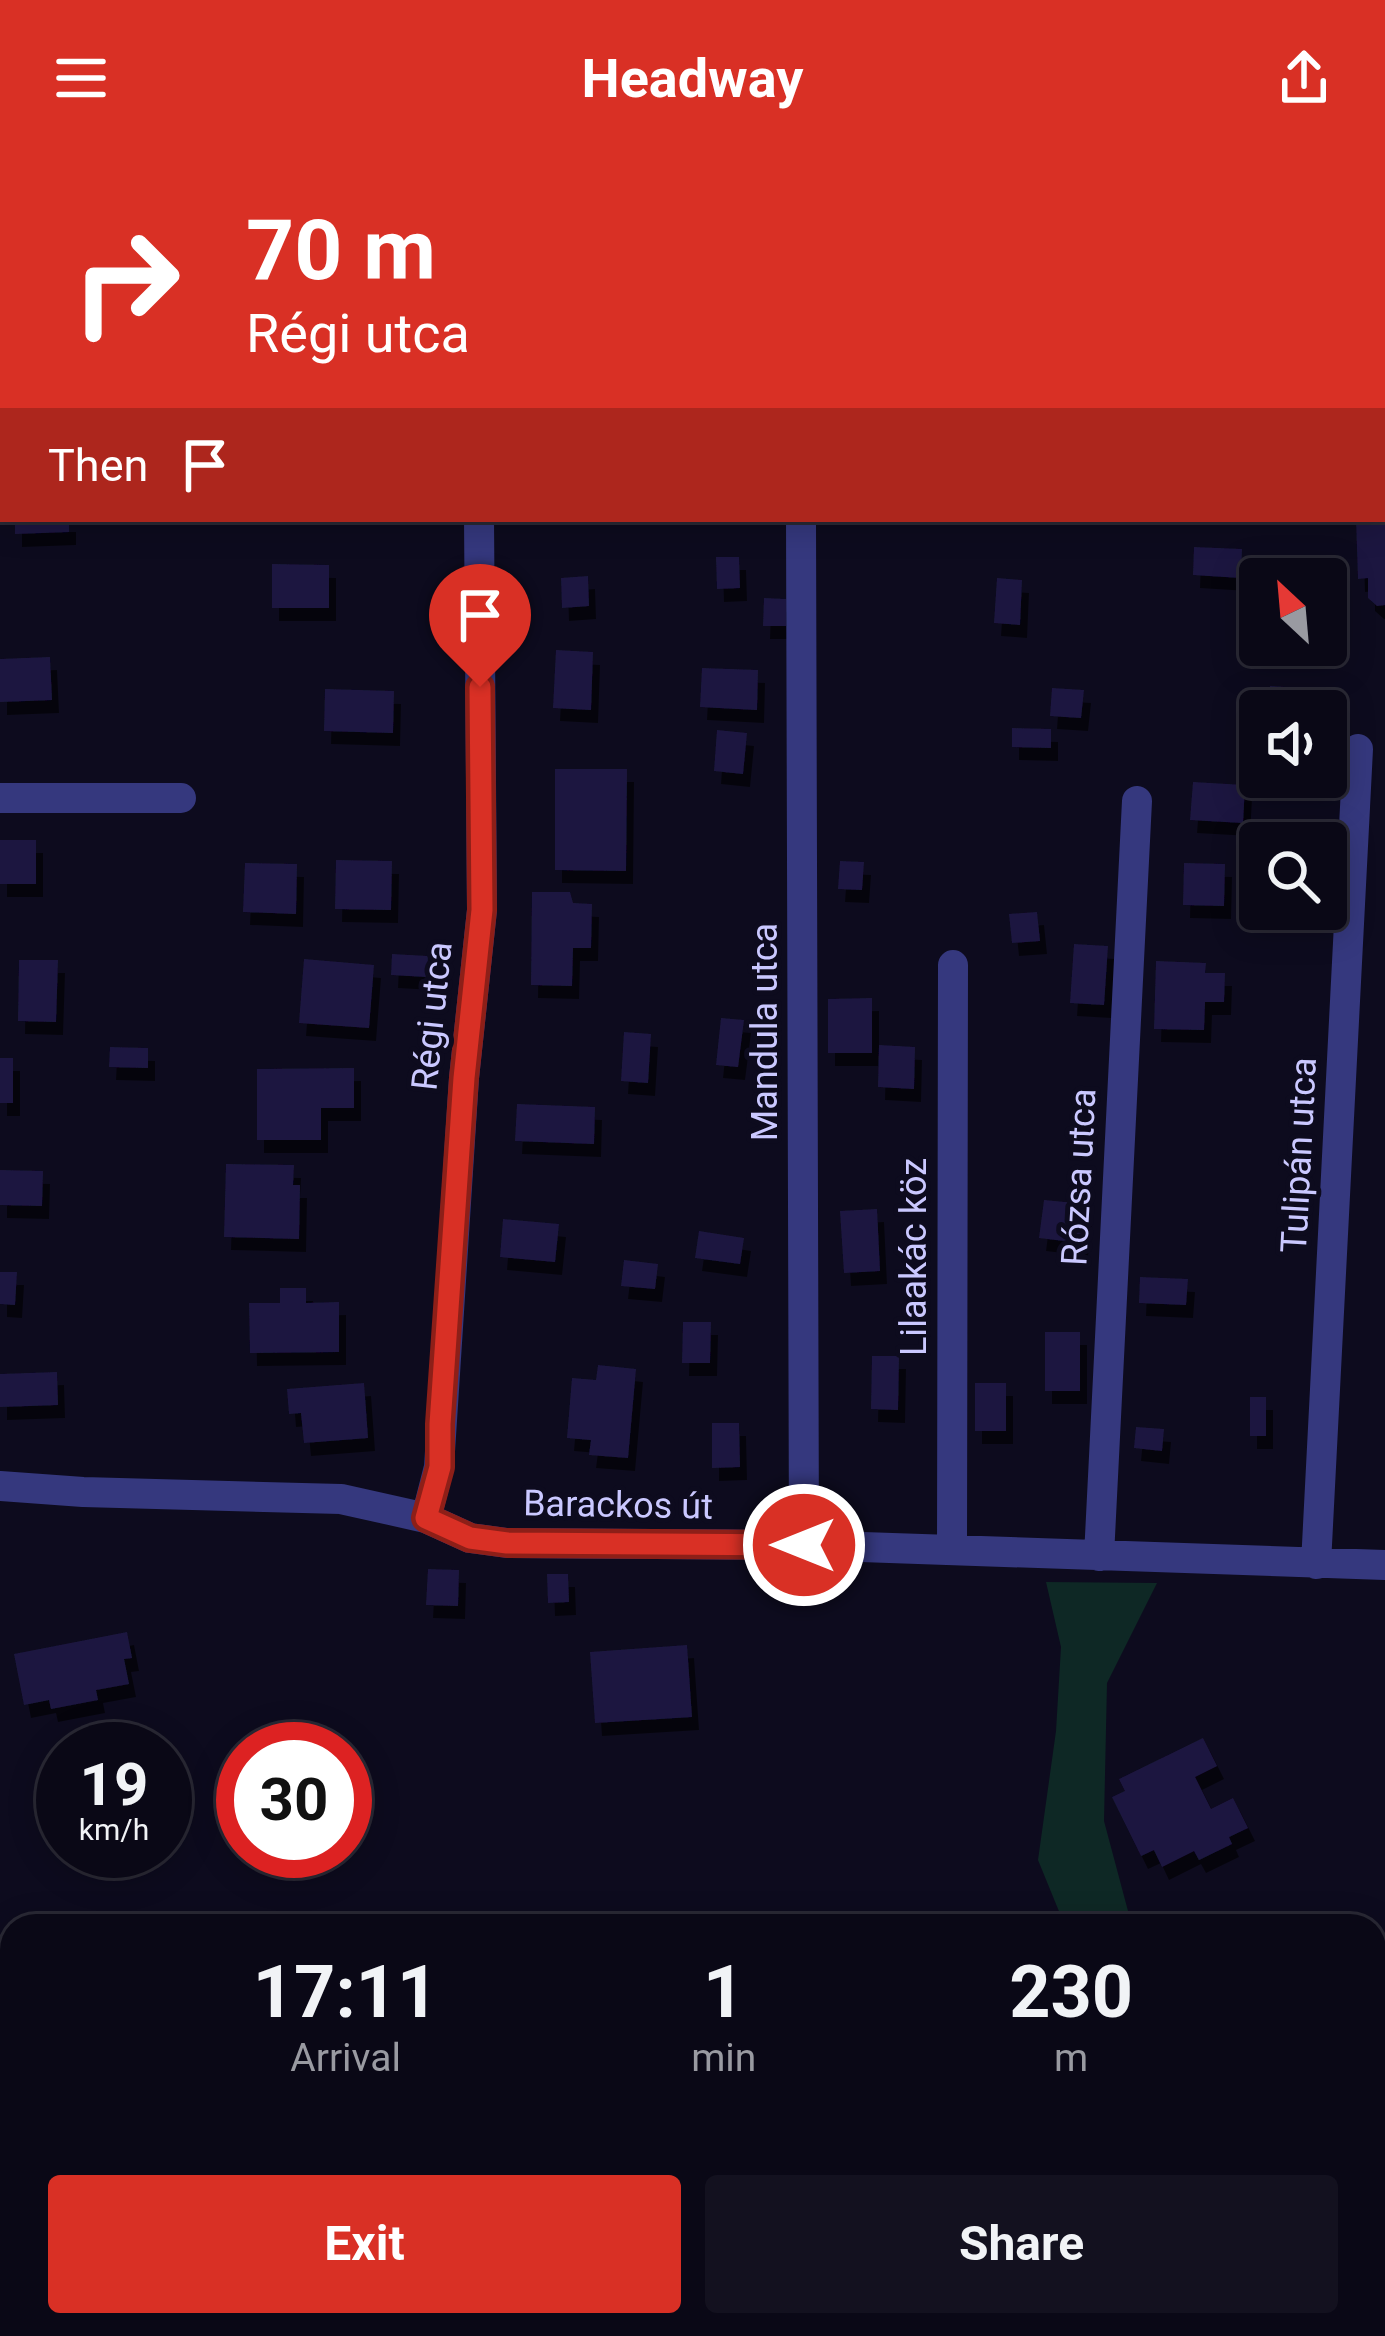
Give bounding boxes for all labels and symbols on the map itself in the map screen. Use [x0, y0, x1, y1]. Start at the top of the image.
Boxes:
north arrow [1239, 558, 1347, 666]
pin [429, 564, 531, 687]
street label: Mandula utca [744, 923, 786, 1141]
street label: Régi utca [403, 940, 461, 1092]
street label: Tulipán utca [1273, 1056, 1325, 1254]
street label: Rózsa utca [1053, 1087, 1105, 1267]
street label: Lilaakác köz [893, 1158, 935, 1356]
street label: Barackos út [523, 1482, 713, 1528]
position arrow [741, 1482, 867, 1608]
speed limit sign: 30 [216, 1722, 372, 1878]

